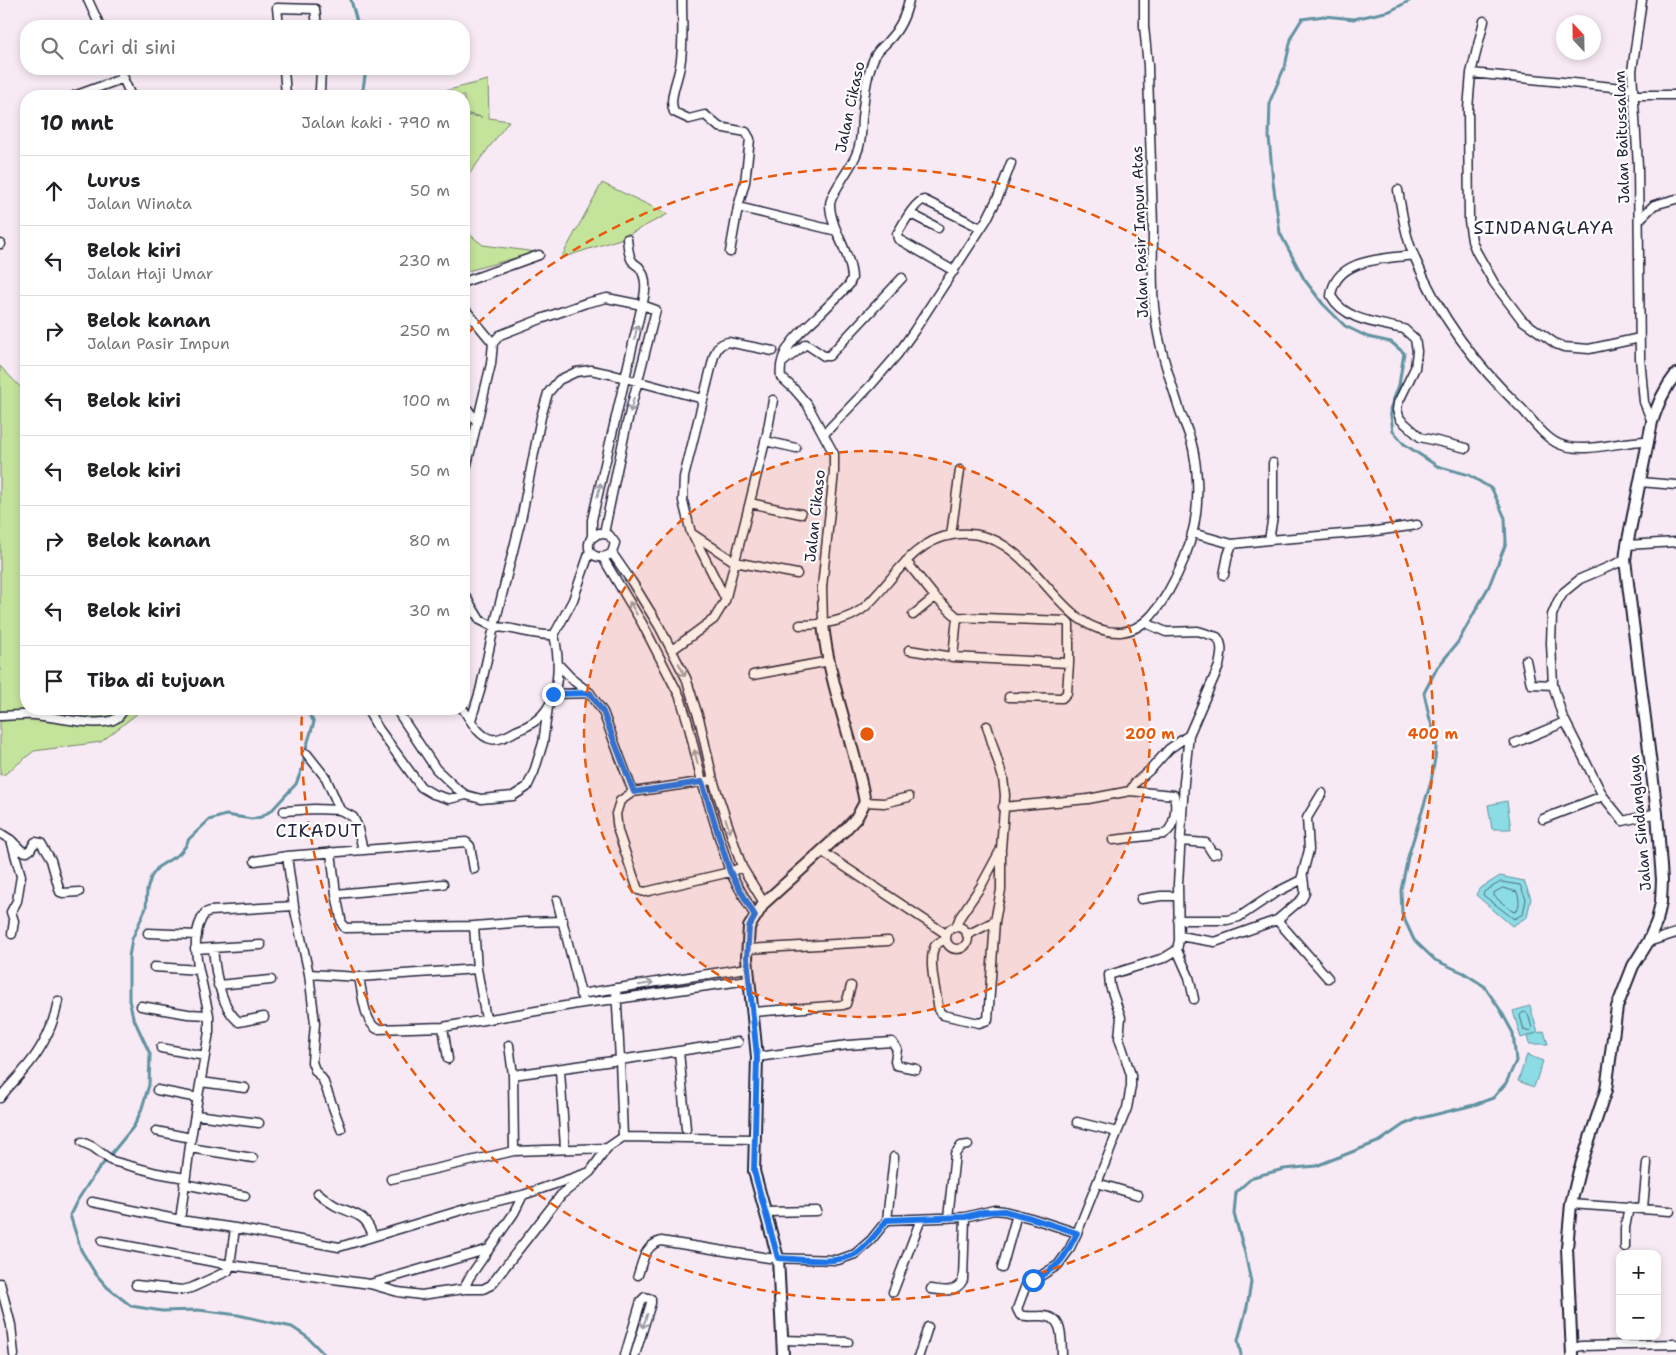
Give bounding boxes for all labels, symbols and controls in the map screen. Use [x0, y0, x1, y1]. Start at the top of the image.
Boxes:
north arrow [1556, 15, 1601, 60]
search box [20, 20, 470, 75]
icon: search [38, 34, 66, 62]
text: Cari di sini [78, 35, 176, 60]
street label: Jalan Cikaso [831, 59, 869, 155]
street label: Jalan Baitussalam [1610, 70, 1634, 204]
text: 10 mnt [40, 109, 114, 137]
text: Jalan kaki · 790 m [301, 112, 450, 133]
street label: Jalan Pasir Impun Atas [1127, 145, 1153, 319]
text: Lurus [87, 168, 141, 193]
icon: ahead [40, 177, 68, 205]
text: 50 m [410, 180, 450, 201]
text: Jalan Winata [87, 193, 192, 214]
district label: SINDANGLAYA [1473, 216, 1615, 240]
text: Belok kiri [87, 238, 181, 263]
icon: left [40, 247, 68, 275]
text: 230 m [398, 250, 450, 271]
text: Jalan Haji Umar [87, 263, 213, 284]
text: Belok kanan [87, 308, 211, 333]
icon: right [40, 317, 68, 345]
text: 250 m [399, 320, 450, 341]
one-way arrow [632, 324, 641, 340]
text: Jalan Pasir Impun [87, 333, 230, 354]
icon: left [40, 387, 68, 415]
text: Belok kiri [87, 388, 181, 413]
text: 100 m [402, 390, 450, 411]
one-way arrow [627, 397, 636, 413]
icon: left [40, 457, 68, 485]
text: Belok kiri [87, 458, 181, 483]
text: 50 m [410, 460, 450, 481]
street label: Jalan Cikaso [800, 469, 830, 563]
one-way arrow [595, 483, 604, 499]
icon: right [40, 527, 68, 555]
text: Belok kanan [87, 528, 211, 553]
text: 80 m [409, 530, 450, 551]
icon: left [40, 597, 68, 625]
text: Belok kiri [87, 598, 181, 623]
text: 30 m [409, 600, 450, 621]
one-way arrow [628, 601, 638, 615]
one-way arrow [678, 662, 688, 677]
icon: arrive [40, 667, 68, 695]
text: Tiba di tujuan [87, 668, 225, 693]
route end [542, 683, 565, 706]
text: 200 m [1125, 724, 1175, 744]
text: 400 m [1408, 724, 1458, 744]
centre of rings [858, 725, 876, 743]
one-way arrow [691, 749, 700, 765]
street label: Jalan Sindanglaya [1624, 754, 1656, 892]
one-way arrow [724, 817, 733, 833]
district label: CIKADUT [275, 819, 363, 843]
one-way arrow [638, 978, 654, 988]
map controls [1616, 1250, 1661, 1340]
button: + [1616, 1250, 1661, 1295]
route start [1022, 1269, 1045, 1292]
button: − [1616, 1295, 1661, 1340]
one-way arrow [640, 1313, 650, 1329]

